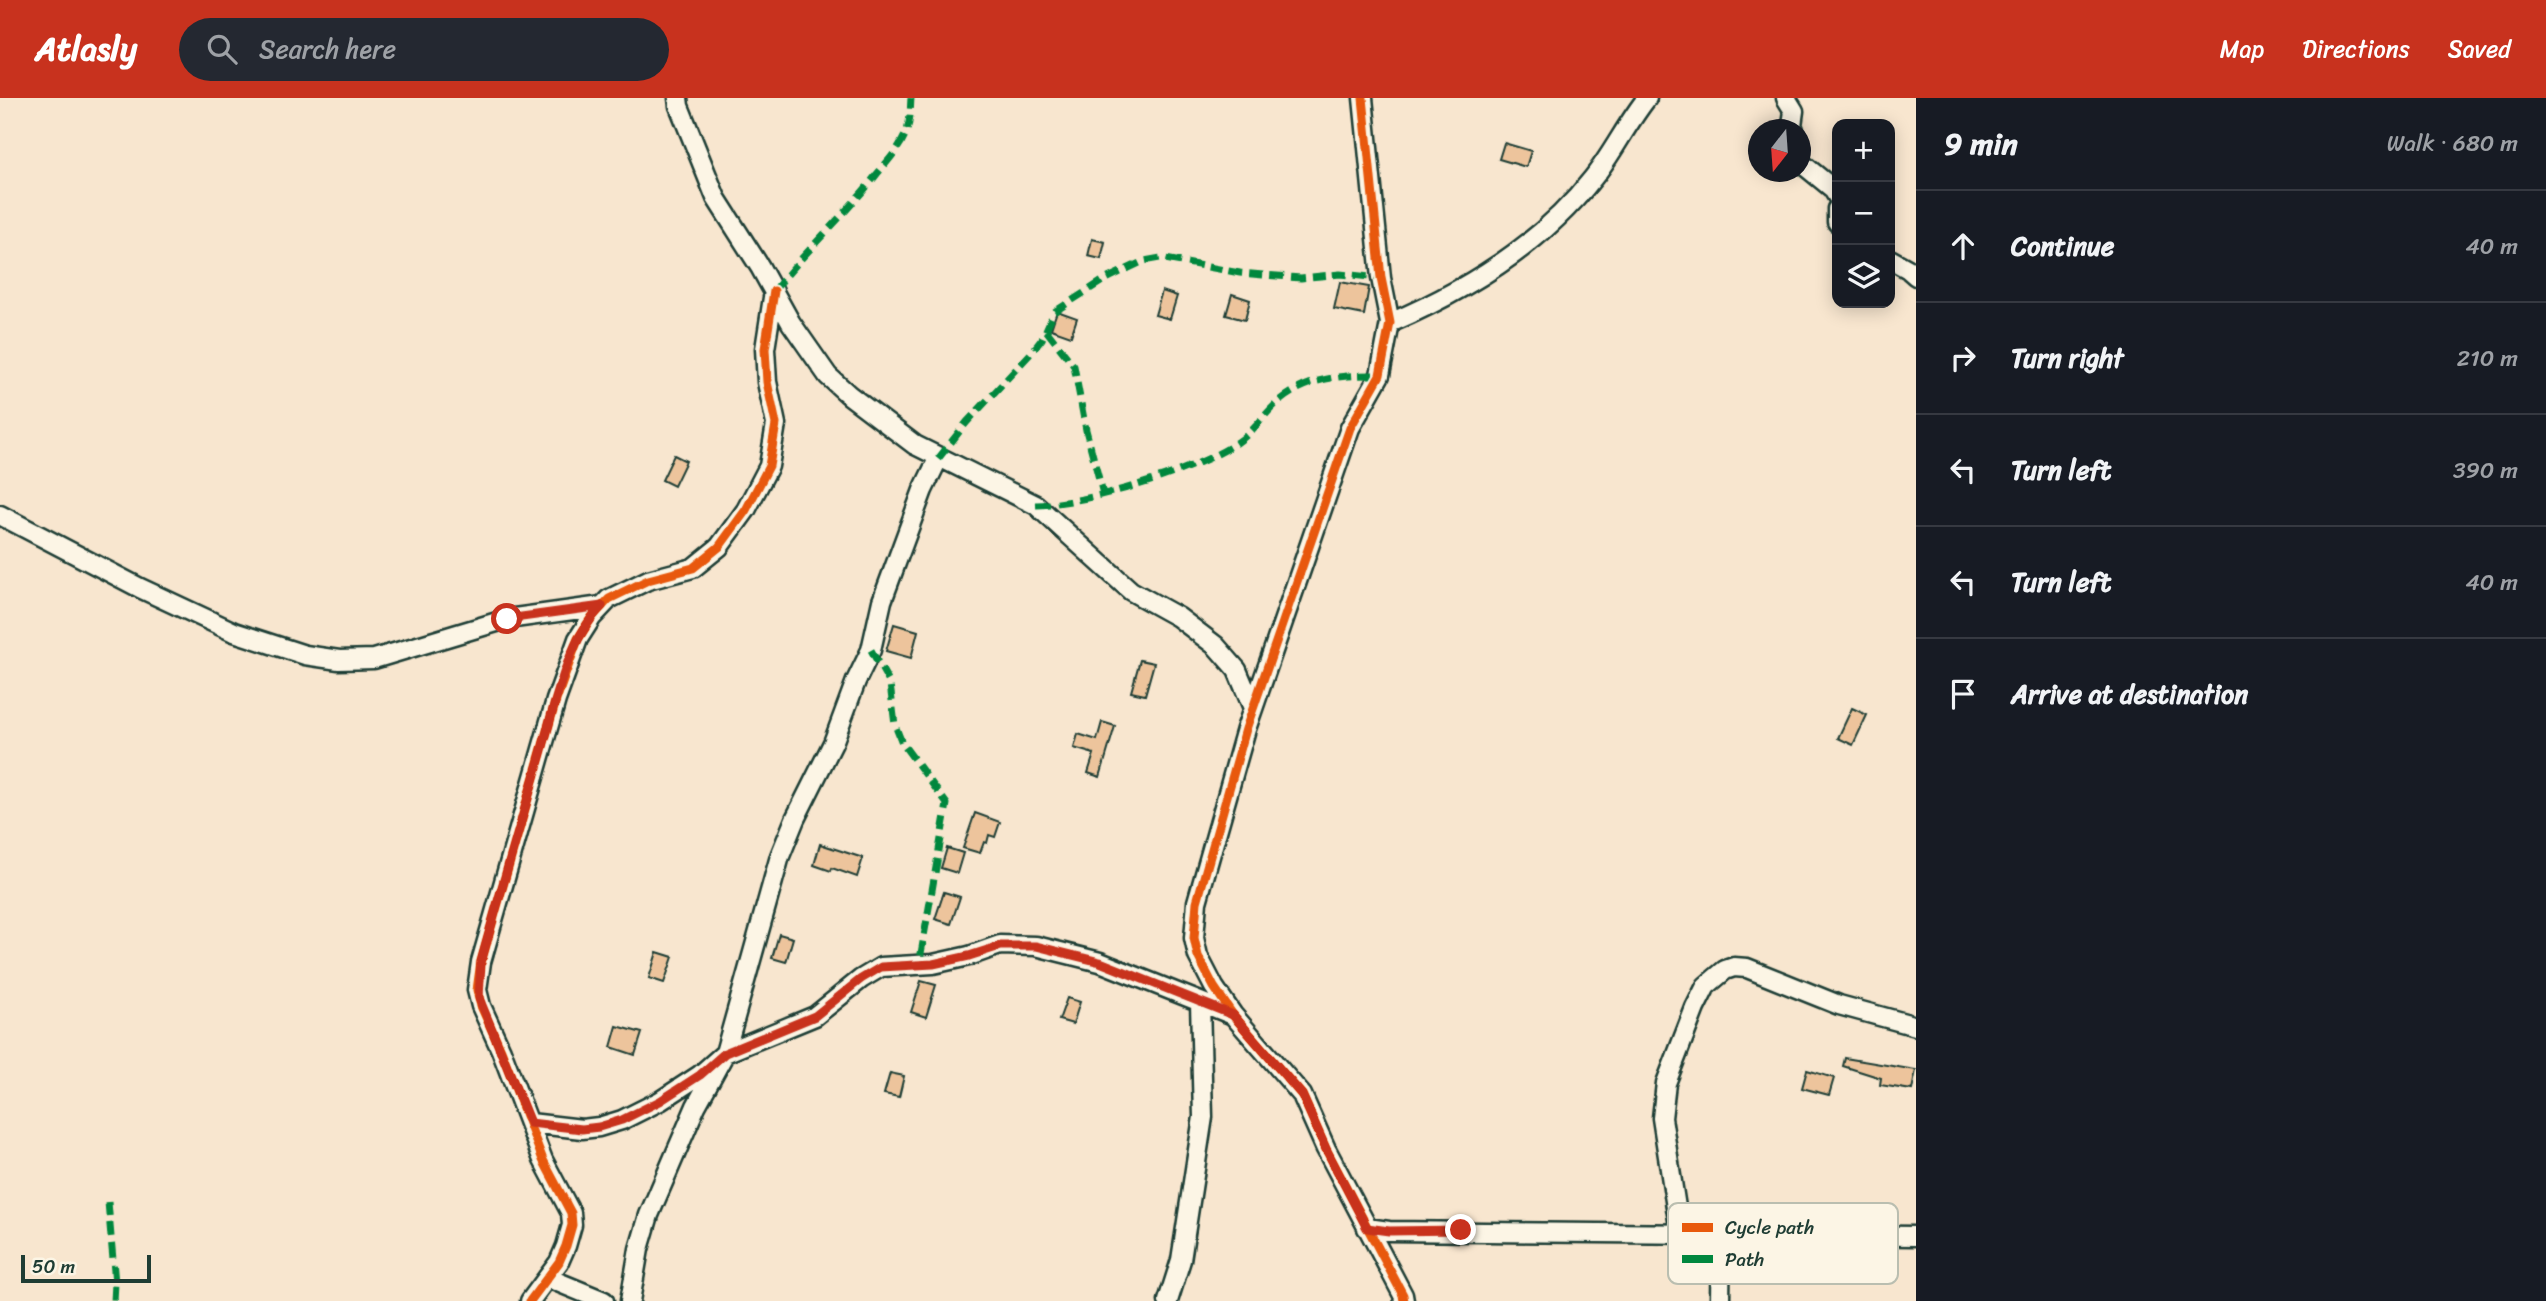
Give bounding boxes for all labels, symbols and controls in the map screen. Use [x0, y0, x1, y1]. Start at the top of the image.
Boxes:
search box [179, 18, 669, 81]
text: Atlasly [35, 20, 137, 78]
text: Search here [259, 26, 396, 72]
text: Map [2220, 28, 2264, 70]
text: Directions [2302, 28, 2410, 70]
text: Saved [2448, 28, 2511, 70]
icon: search [203, 30, 241, 68]
text: 9 min [1944, 117, 2018, 171]
north arrow [1748, 119, 1811, 182]
map controls [1832, 119, 1895, 308]
button: + [1832, 119, 1895, 182]
text: Walk · 680 m [2387, 123, 2518, 164]
button: − [1832, 182, 1895, 245]
text: Continue [2011, 223, 2114, 269]
text: 40 m [2465, 226, 2518, 267]
icon: ahead [1944, 227, 1982, 265]
button: layers [1832, 245, 1895, 308]
text: Turn right [2011, 335, 2124, 381]
text: 210 m [2457, 338, 2518, 379]
icon: right [1944, 339, 1982, 377]
text: Turn left [2011, 447, 2111, 493]
text: 390 m [2453, 450, 2518, 491]
icon: left [1944, 451, 1982, 489]
text: Turn left [2011, 559, 2111, 605]
text: 40 m [2465, 562, 2518, 603]
icon: left [1944, 563, 1982, 601]
route start [491, 603, 522, 634]
text: Arrive at destination [2011, 671, 2248, 717]
icon: arrive [1944, 675, 1982, 713]
legend [1668, 1203, 1898, 1284]
text: Cycle path [1725, 1211, 1814, 1244]
route end [1445, 1214, 1476, 1245]
text: Path [1725, 1243, 1764, 1276]
text: 50 m [32, 1250, 75, 1283]
scale bar [21, 1252, 150, 1284]

